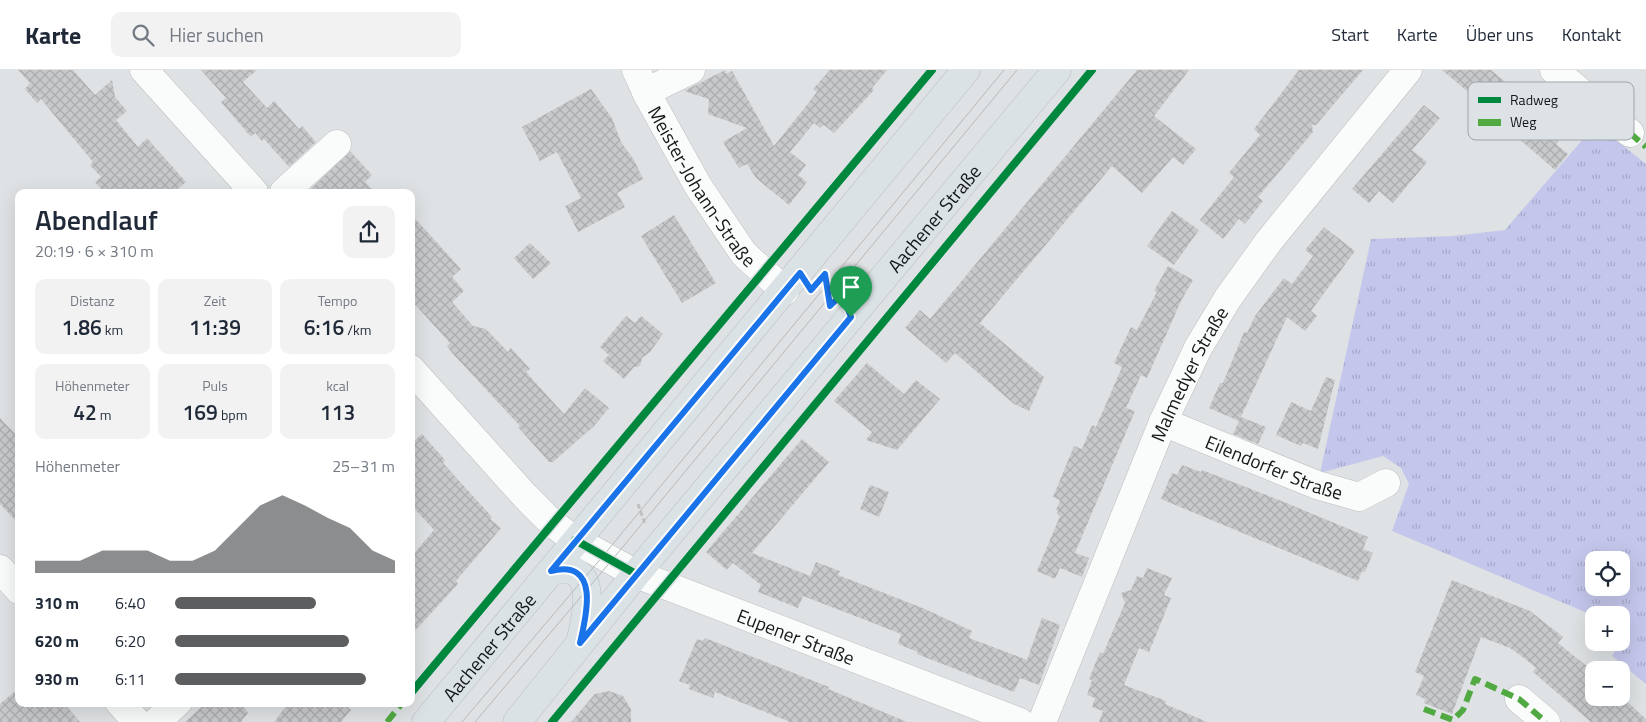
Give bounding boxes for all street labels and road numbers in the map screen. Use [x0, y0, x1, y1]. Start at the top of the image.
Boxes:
street label: Meister-Johann-Straße [642, 100, 763, 273]
street label: Aachener Straße [880, 157, 987, 278]
street label: Malmedyer Straße [1142, 300, 1235, 446]
street label: Eilendorfer Straße [1201, 426, 1346, 506]
street label: Aachener Straße [435, 586, 542, 707]
street label: Eupener Straße [733, 600, 859, 672]

